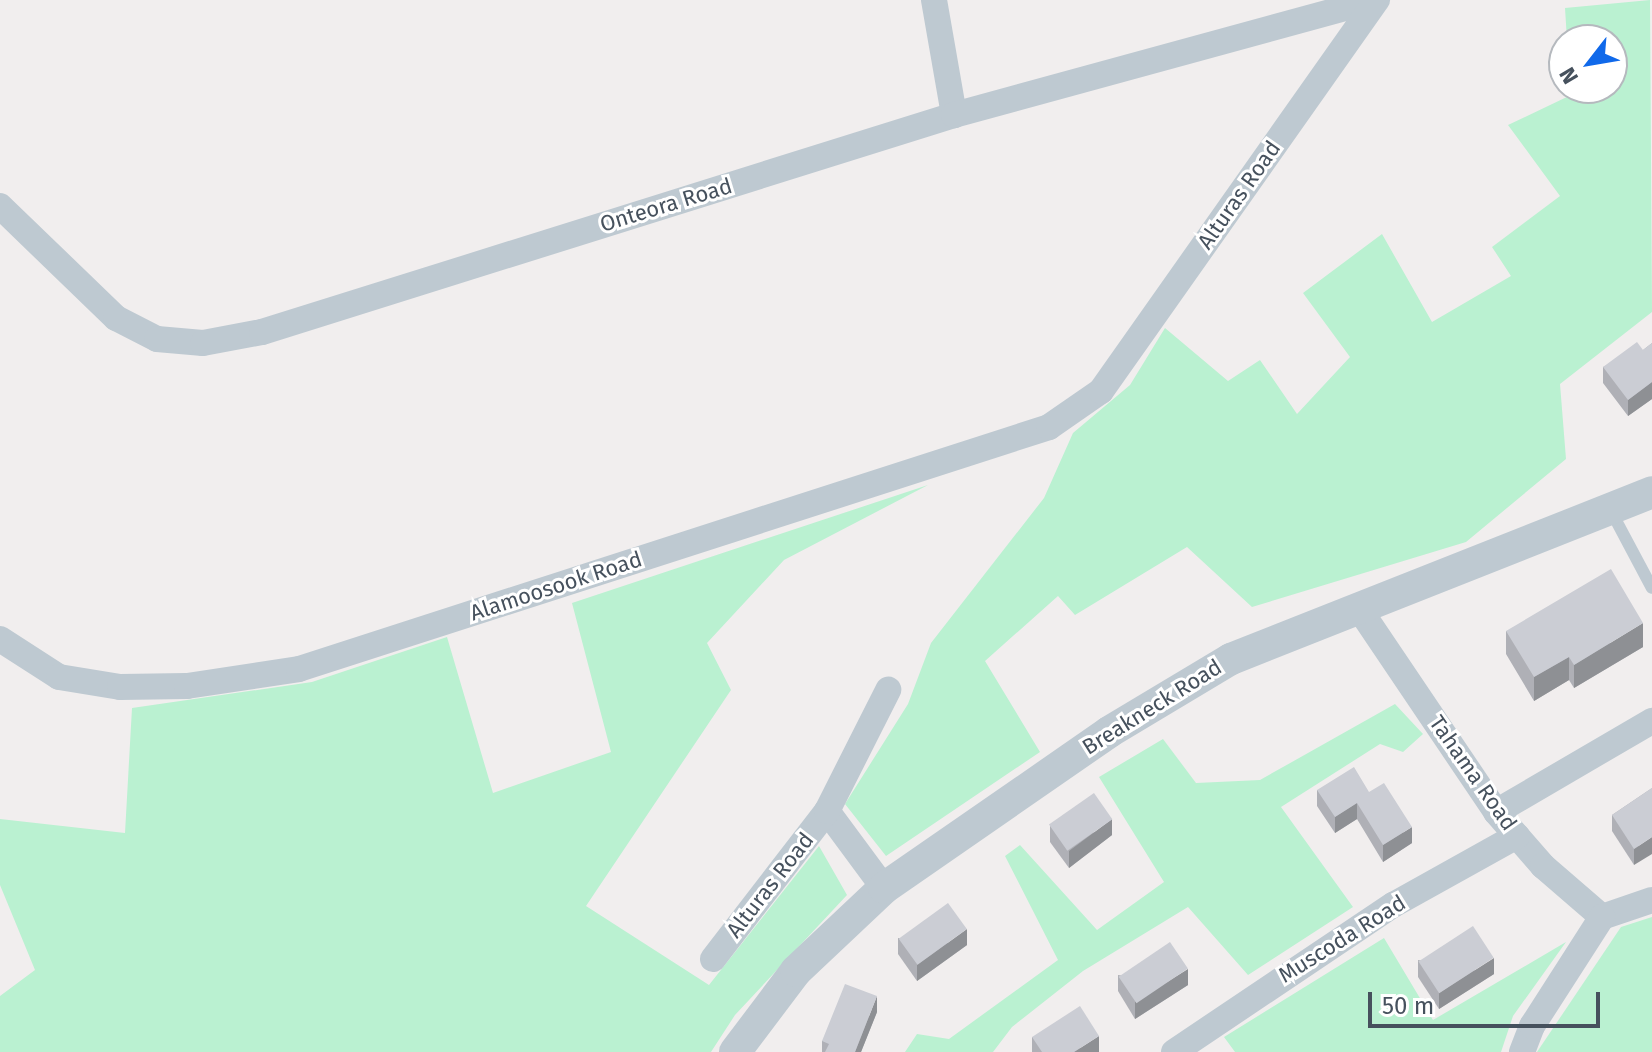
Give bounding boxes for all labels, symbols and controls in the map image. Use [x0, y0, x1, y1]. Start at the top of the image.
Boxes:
north arrow [1548, 24, 1628, 104]
text: N [1553, 62, 1584, 89]
street label: Alturas Road [1192, 136, 1286, 254]
street label: Onteora Road [597, 172, 735, 238]
street label: Alamoosook Road [467, 546, 645, 626]
street label: Breakneck Road [1077, 654, 1227, 760]
street label: Tahama Road [1424, 710, 1522, 836]
street label: Alturas Road [721, 827, 819, 943]
street label: Muscoda Road [1274, 889, 1410, 989]
scale bar [1372, 976, 1604, 1026]
text: 50 m [1382, 992, 1434, 1020]

